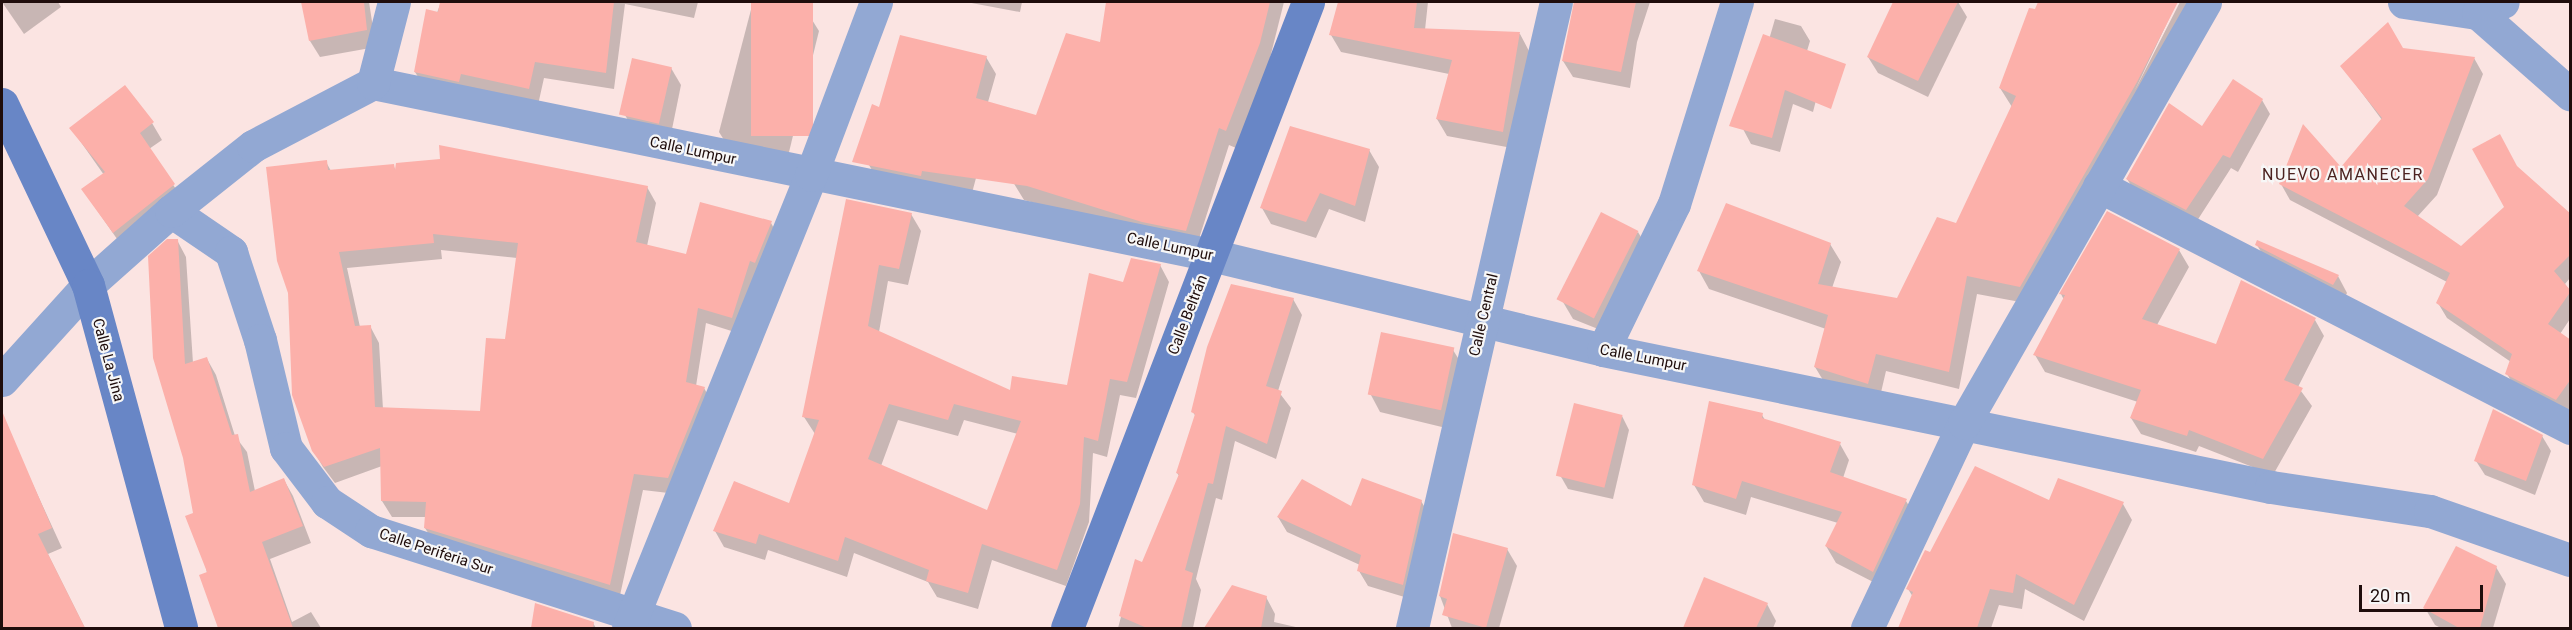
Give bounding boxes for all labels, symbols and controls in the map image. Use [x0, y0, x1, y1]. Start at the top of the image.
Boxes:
street label: Calle Lumpur [648, 133, 738, 169]
district label: NUEVO AMANECER [2262, 165, 2424, 185]
street label: Calle Lumpur [1125, 229, 1215, 265]
street label: Calle Central [1466, 272, 1502, 358]
street label: Calle Beltrán [1165, 273, 1211, 357]
street label: Calle La Jina [88, 317, 128, 403]
street label: Calle Lumpur [1598, 341, 1688, 375]
street label: Calle Periferia Sur [377, 525, 495, 579]
scale bar [2362, 573, 2486, 611]
text: 20 m [2370, 585, 2410, 606]

